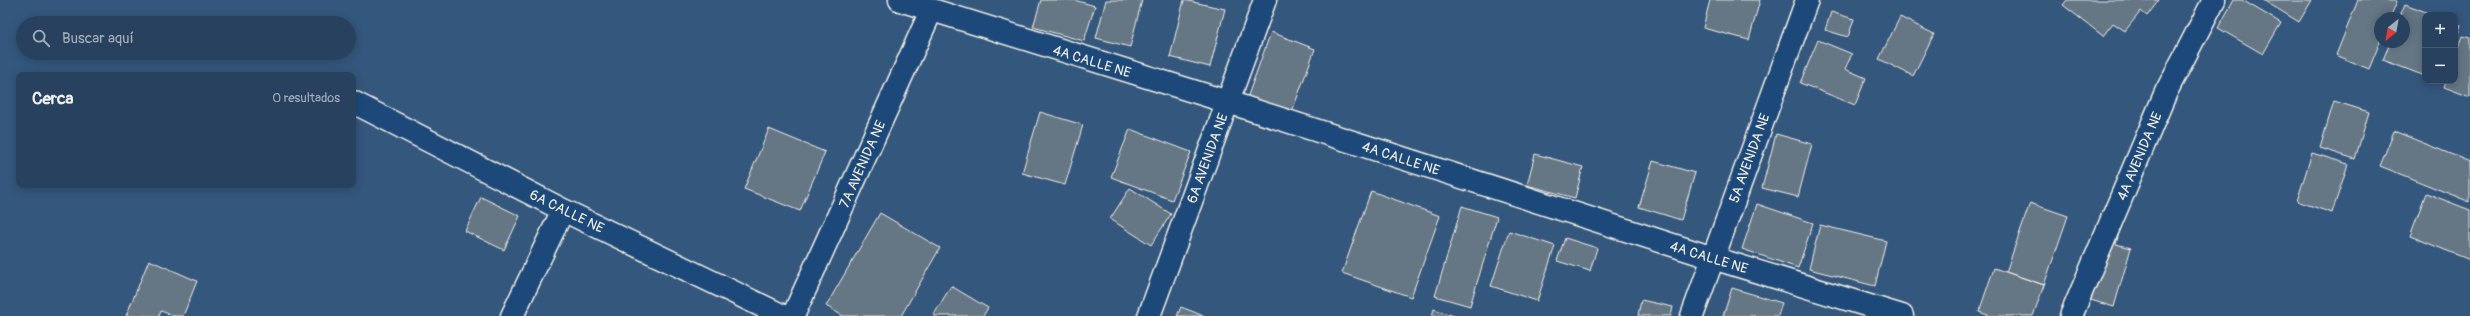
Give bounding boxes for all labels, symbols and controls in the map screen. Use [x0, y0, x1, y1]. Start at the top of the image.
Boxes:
north arrow [2374, 12, 2410, 48]
map controls [2422, 12, 2458, 84]
button: + [2422, 12, 2458, 48]
search box [16, 16, 356, 60]
icon: search [30, 27, 52, 49]
text: Buscar aquí [62, 29, 134, 48]
street label: 4A CALLE NE [1051, 42, 1133, 81]
button: − [2422, 48, 2458, 84]
text: Cerca [32, 88, 73, 109]
text: 0 resultados [272, 90, 340, 106]
street label: 4A AVENIDA NE [2113, 109, 2166, 203]
street label: 6A AVENIDA NE [1183, 111, 1232, 206]
street label: 5A AVENIDA NE [1725, 111, 1774, 205]
street label: 7A AVENIDA NE [836, 118, 889, 211]
street label: 4A CALLE NE [1360, 138, 1442, 179]
street label: 6A CALLE NE [527, 186, 607, 237]
street label: 4A CALLE NE [1668, 238, 1750, 277]

